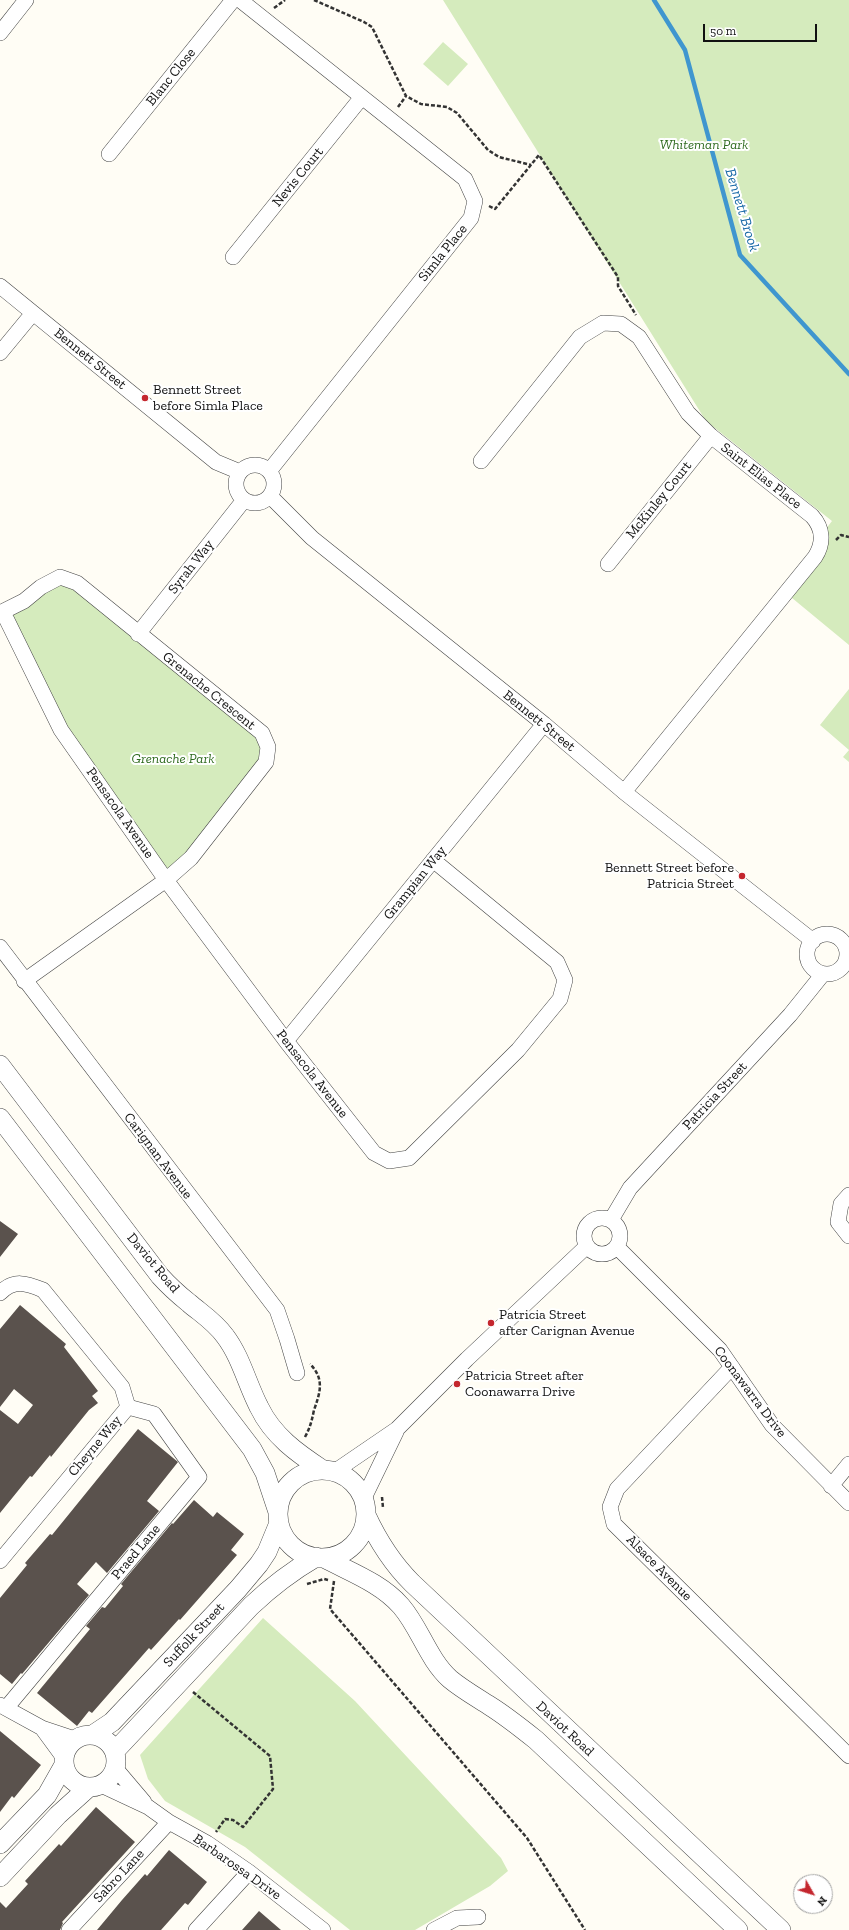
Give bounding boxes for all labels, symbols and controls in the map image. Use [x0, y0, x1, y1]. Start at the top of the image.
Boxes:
scale bar [705, 16, 819, 42]
text: 50 m [710, 24, 736, 38]
street label: Blanc Close [143, 45, 199, 109]
park label: Whiteman Park [660, 137, 748, 153]
street label: Nevis Court [269, 144, 327, 210]
water label: Bennett Brook [721, 166, 763, 254]
street label: Simla Place [415, 221, 471, 285]
street label: Bennett Street [50, 325, 130, 393]
place label: Bennett Street before Simla Place [153, 382, 263, 414]
marker: Bennett Street before Simla Place [140, 393, 150, 403]
street label: Saint Elias Place [717, 439, 805, 513]
street label: McKinley Court [623, 458, 695, 542]
street label: Syrah Way [165, 537, 217, 597]
street label: Grenache Crescent [159, 648, 259, 734]
street label: Bennett Street [499, 687, 579, 755]
park label: Grenache Park [132, 751, 214, 767]
street label: Pensacola Avenue [82, 764, 158, 862]
street label: Grampian Way [380, 843, 450, 923]
place label: Bennett Street before Patricia Street [605, 860, 734, 892]
marker: Bennett Street before Patricia Street [737, 871, 747, 881]
street label: Pensacola Avenue [272, 1027, 352, 1121]
street label: Patricia Street [679, 1058, 751, 1134]
street label: Carignan Avenue [120, 1110, 196, 1202]
street label: Daviot Road [123, 1230, 183, 1296]
place label: Patricia Street after Carignan Avenue [499, 1307, 635, 1340]
marker: Patricia Street after Carignan Avenue [486, 1318, 496, 1328]
street label: Coonawarra Drive [710, 1343, 790, 1441]
place label: Patricia Street after Coonawarra Drive [465, 1368, 584, 1400]
marker: Patricia Street after Coonawarra Drive [452, 1379, 462, 1389]
street label: Cheyne Way [65, 1412, 125, 1480]
street label: Praed Lane [108, 1521, 164, 1583]
street label: Alsace Avenue [623, 1532, 695, 1604]
street label: Suffolk Street [160, 1599, 228, 1671]
street label: Daviot Road [533, 1698, 597, 1760]
street label: Barbarossa Drive [190, 1830, 284, 1904]
street label: Sabro Lane [90, 1846, 148, 1906]
north arrow [793, 1874, 833, 1914]
text: N [814, 1894, 830, 1909]

